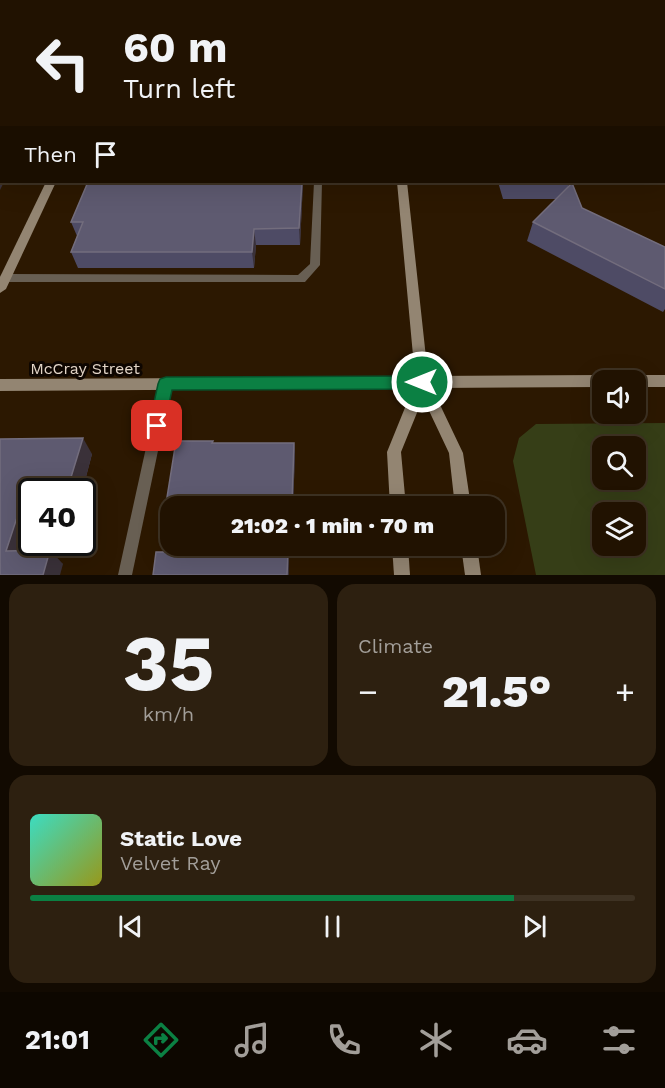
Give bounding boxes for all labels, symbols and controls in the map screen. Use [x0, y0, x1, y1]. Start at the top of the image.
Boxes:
text: 60 m [123, 23, 227, 72]
icon: left [24, 24, 102, 102]
text: Turn left [123, 73, 235, 105]
icon: arrive [89, 138, 122, 171]
text: Then [24, 142, 77, 167]
position arrow [390, 350, 454, 414]
street label: McCray Street [30, 359, 140, 378]
map controls [592, 370, 646, 556]
button: sound [592, 370, 646, 424]
pin [131, 400, 182, 451]
icon: arrive [140, 409, 173, 442]
button: search [592, 436, 646, 490]
speed limit sign: 40 [18, 478, 96, 556]
button: layers [592, 502, 646, 556]
text: 21:02 · 1 min · 70 m [231, 513, 434, 538]
text: 35 [123, 617, 214, 709]
text: Climate [358, 634, 433, 658]
text: 21.5° [442, 665, 551, 718]
text: − [358, 672, 378, 711]
text: + [615, 672, 635, 711]
text: km/h [143, 702, 194, 726]
text: Static Love [120, 826, 242, 851]
text: Velvet Ray [120, 851, 221, 875]
icon: previous [114, 910, 147, 943]
icon: pause [316, 910, 349, 943]
icon: next [518, 910, 551, 943]
icon: directions [140, 1019, 182, 1061]
icon: music [231, 1019, 273, 1061]
icon: phone [323, 1019, 365, 1061]
icon: climate [415, 1019, 457, 1061]
icon: car [506, 1019, 548, 1061]
icon: filters [598, 1019, 640, 1061]
text: 21:01 [25, 1024, 90, 1056]

